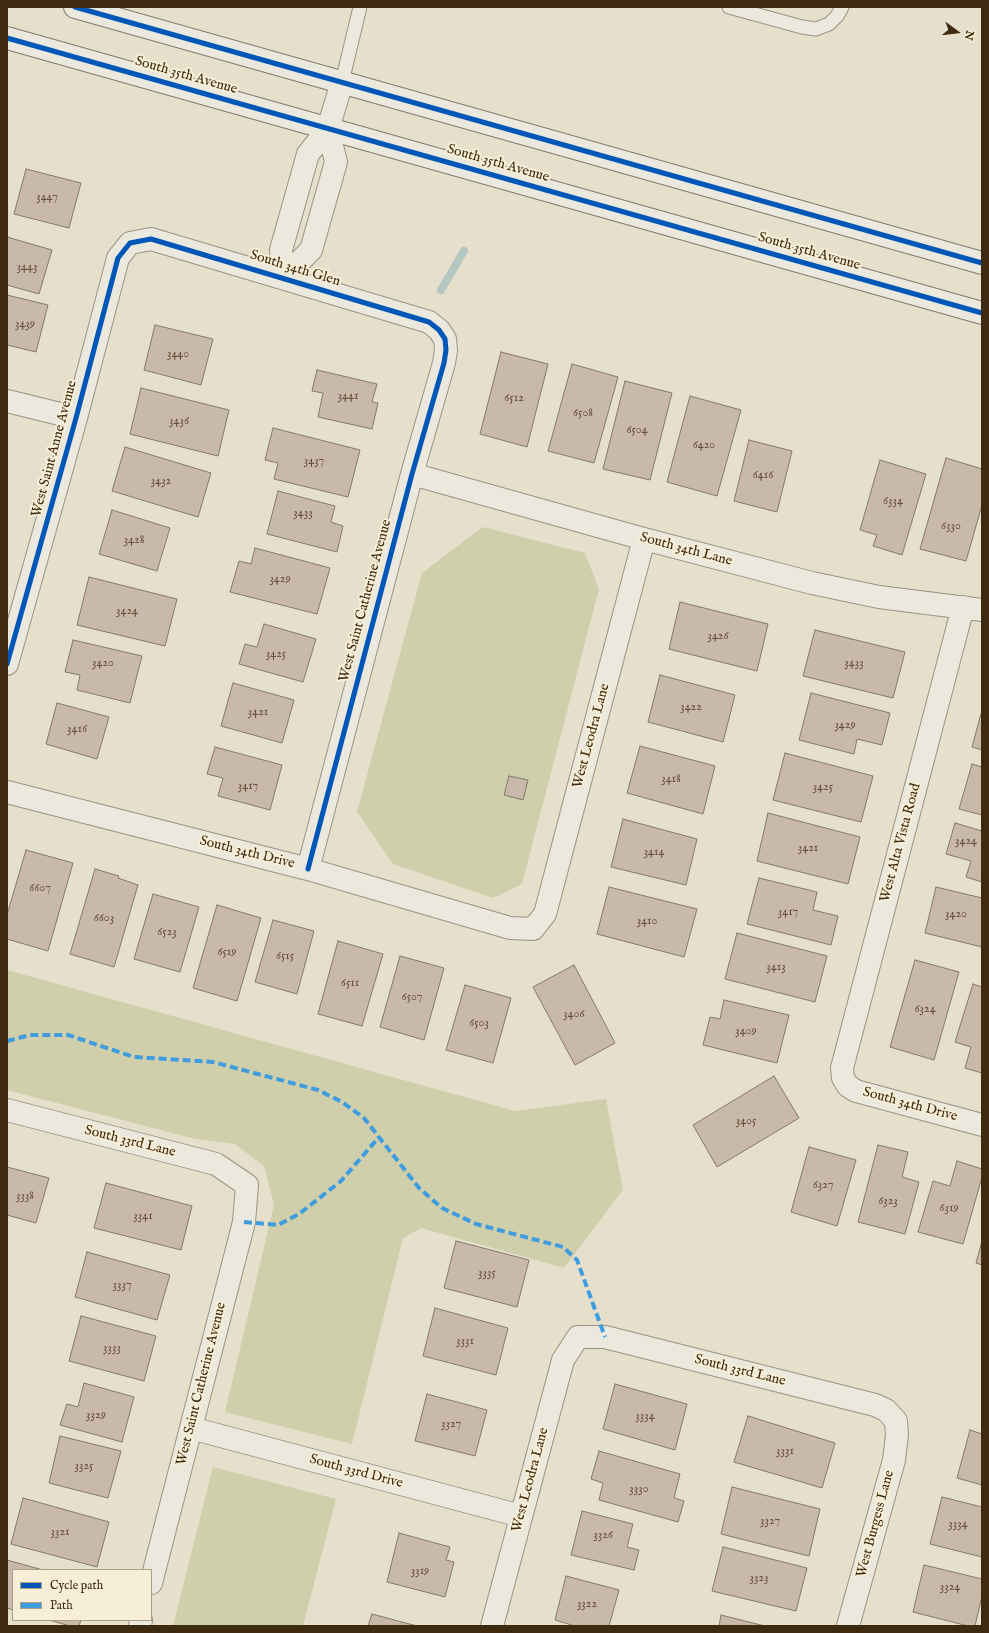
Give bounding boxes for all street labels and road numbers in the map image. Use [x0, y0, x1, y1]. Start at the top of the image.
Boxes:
street label: South 35th Avenue [133, 53, 239, 99]
street label: South 35th Avenue [445, 141, 551, 187]
street label: South 35th Avenue [756, 229, 862, 275]
street label: South 34th Glen [248, 247, 342, 291]
street label: West Saint Anne Avenue [29, 379, 81, 519]
street label: West Saint Catherine Avenue [336, 518, 396, 684]
street label: South 34th Lane [638, 530, 734, 570]
street label: West Leodra Lane [570, 682, 614, 790]
street label: West Alta Vista Road [877, 782, 925, 904]
street label: South 34th Drive [198, 833, 296, 873]
street label: South 34th Drive [861, 1084, 959, 1126]
street label: South 33rd Lane [83, 1123, 177, 1161]
street label: West Saint Catherine Avenue [174, 1301, 230, 1467]
street label: South 33rd Lane [693, 1352, 787, 1390]
street label: West Leodra Lane [509, 1426, 553, 1534]
street label: South 33rd Drive [307, 1451, 405, 1493]
street label: West Burgess Lane [854, 1469, 898, 1579]

